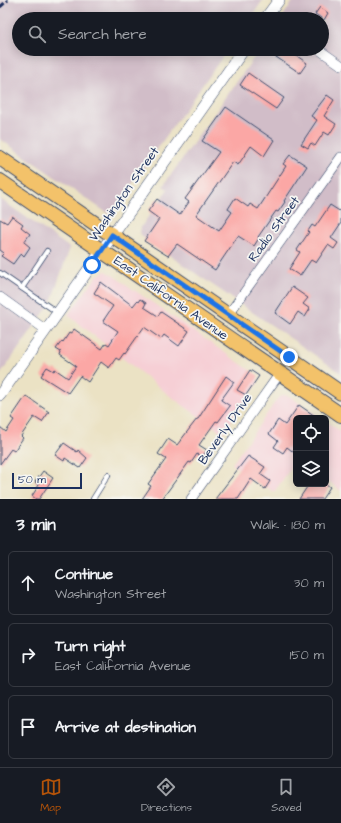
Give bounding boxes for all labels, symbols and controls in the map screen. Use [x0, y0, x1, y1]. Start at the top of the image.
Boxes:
search box [12, 12, 329, 56]
icon: search [26, 23, 48, 45]
text: Search here [58, 24, 147, 45]
street label: Washington Street [85, 143, 165, 245]
street label: Radio Street [244, 192, 304, 265]
street label: East California Avenue [110, 252, 232, 344]
route start [83, 256, 101, 274]
route end [280, 348, 298, 366]
street label: Beverly Drive [194, 390, 257, 469]
map controls [293, 415, 329, 487]
button: locate [293, 415, 329, 451]
button: layers [293, 451, 329, 487]
scale bar [12, 471, 82, 490]
text: 50 m [18, 472, 46, 487]
text: 3 min [16, 513, 56, 537]
text: Walk · 180 m [250, 516, 325, 534]
text: Continue [55, 564, 113, 585]
icon: ahead [17, 572, 39, 594]
text: 30 m [294, 574, 324, 592]
text: Washington Street [55, 585, 166, 603]
text: Turn right [55, 636, 126, 657]
icon: right [17, 644, 39, 666]
text: 150 m [290, 646, 324, 664]
text: East California Avenue [55, 657, 191, 675]
icon: arrive [17, 716, 39, 738]
text: Arrive at destination [55, 717, 196, 738]
tab: Map [40, 776, 62, 815]
tab: Directions [141, 776, 192, 815]
tab: Saved [271, 776, 301, 815]

